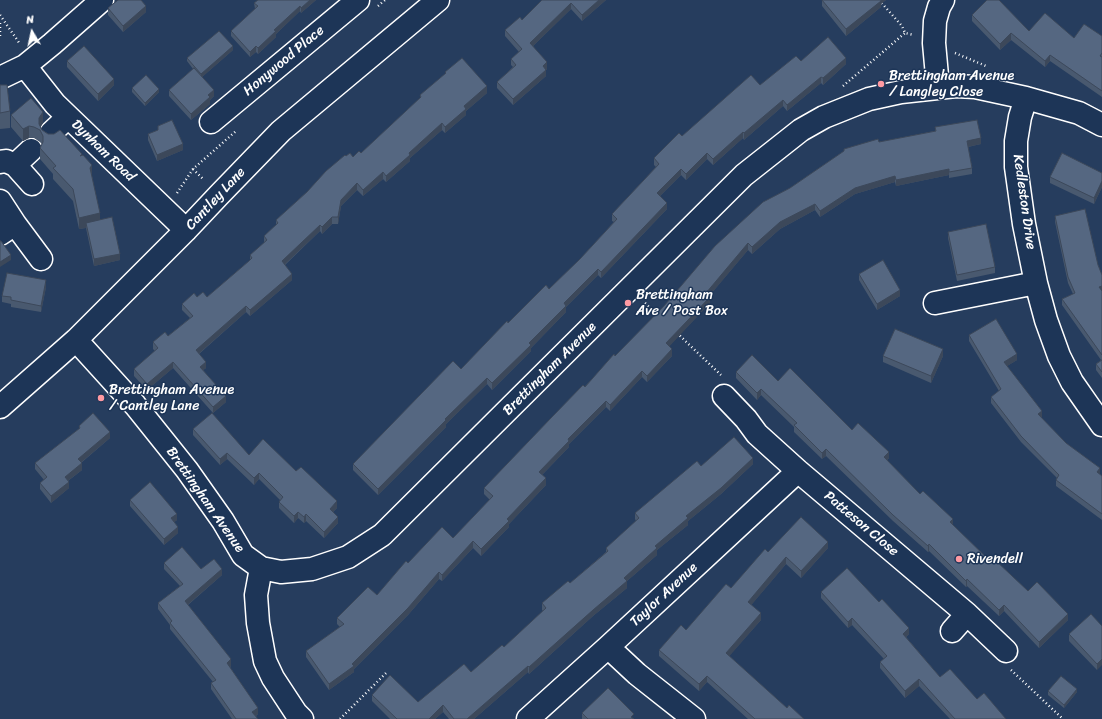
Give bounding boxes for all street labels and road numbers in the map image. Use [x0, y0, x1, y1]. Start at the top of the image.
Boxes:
street label: Honywood Place [240, 22, 328, 100]
street label: Dynham Road [68, 116, 138, 186]
street label: Kedleston Drive [1009, 153, 1039, 251]
street label: Cantley Lane [183, 164, 249, 234]
street label: Brettingham Avenue [500, 319, 600, 419]
street label: Brettingham Avenue [162, 444, 248, 556]
street label: Patteson Close [820, 488, 902, 560]
street label: Taylor Avenue [627, 560, 701, 630]

